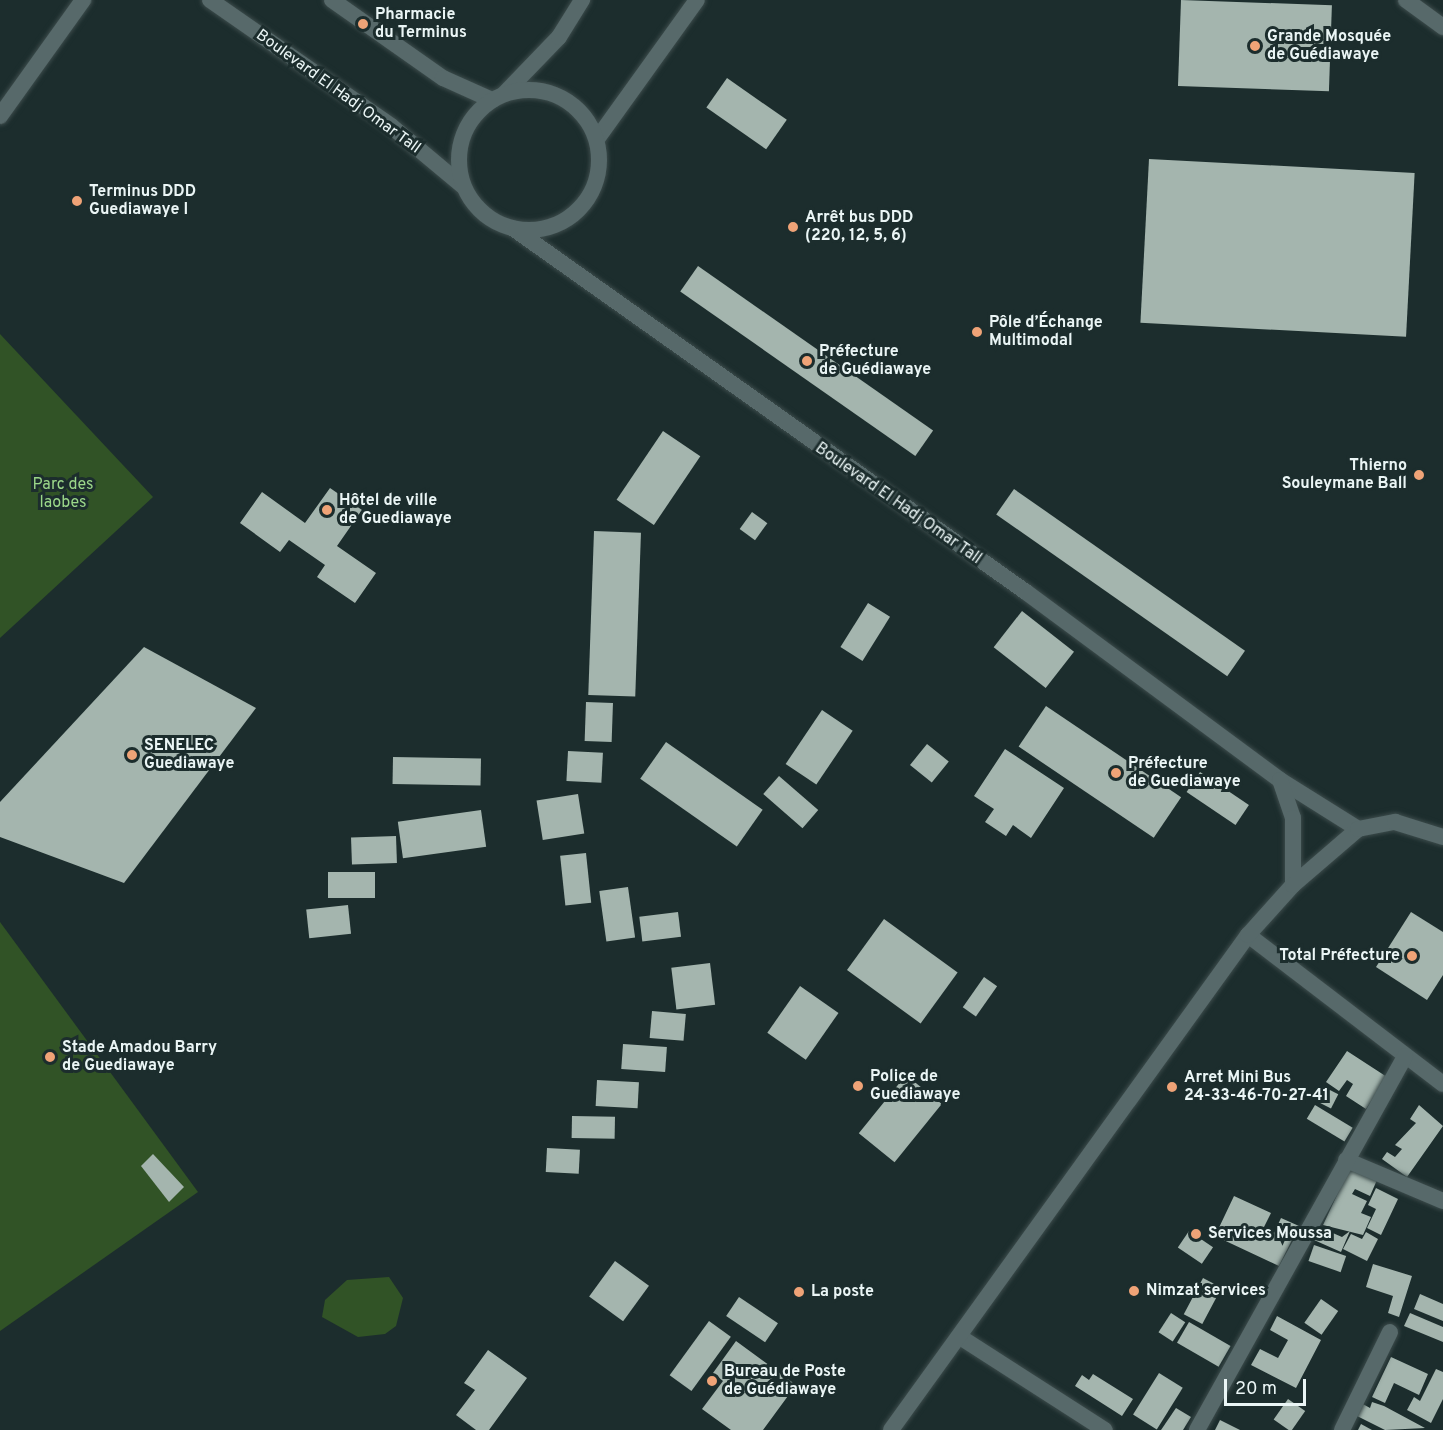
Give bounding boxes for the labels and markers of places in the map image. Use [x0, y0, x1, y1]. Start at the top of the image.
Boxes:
place label: Pharmacie du Terminus [375, 5, 467, 43]
marker: Pharmacie du Terminus [356, 17, 370, 31]
place label: Grande Mosquée de Guédiawaye [1267, 27, 1391, 65]
marker: Grande Mosquée de Guédiawaye [1248, 39, 1262, 53]
place label: Terminus DDD Guediawaye I [89, 182, 196, 220]
marker: Terminus DDD Guediawaye I [70, 194, 84, 208]
place label: Arrêt bus DDD (220, 12, 5, 6) [805, 208, 913, 246]
marker: Arrêt bus DDD (220, 12, 5, 6) [786, 220, 800, 234]
place label: Pôle d’Échange Multimodal [989, 313, 1103, 351]
marker: Pôle d’Échange Multimodal [970, 325, 984, 339]
place label: Préfecture de Guédiawaye [819, 342, 931, 380]
marker: Préfecture de Guédiawaye [800, 354, 814, 368]
place label: Thierno Souleymane Ball [1282, 456, 1407, 494]
marker: Thierno Souleymane Ball [1412, 468, 1426, 482]
place label: Hôtel de ville de Guediawaye [339, 491, 452, 529]
marker: Hôtel de ville de Guediawaye [320, 503, 334, 517]
place label: SENELEC Guediawaye [144, 736, 234, 774]
marker: SENELEC Guediawaye [125, 748, 139, 762]
place label: Préfecture de Guediawaye [1128, 754, 1241, 792]
marker: Préfecture de Guediawaye [1109, 766, 1123, 780]
place label: Total Préfecture [1279, 946, 1400, 966]
marker: Total Préfecture [1405, 949, 1419, 963]
place label: Stade Amadou Barry de Guediawaye [62, 1038, 218, 1076]
marker: Stade Amadou Barry de Guediawaye [43, 1050, 57, 1064]
place label: Police de Guediawaye [870, 1067, 960, 1105]
place label: Arret Mini Bus 24-33-46-70-27-41 [1184, 1068, 1329, 1106]
marker: Police de Guediawaye [851, 1079, 865, 1093]
marker: Arret Mini Bus 24-33-46-70-27-41 [1165, 1080, 1179, 1094]
place label: Services Moussa [1208, 1224, 1332, 1244]
marker: Services Moussa [1189, 1227, 1203, 1241]
place label: Nimzat services [1146, 1281, 1266, 1301]
place label: La poste [811, 1282, 874, 1302]
marker: Nimzat services [1127, 1284, 1141, 1298]
marker: La poste [792, 1285, 806, 1299]
place label: Bureau de Poste de Guédiawaye [724, 1362, 846, 1400]
marker: Bureau de Poste de Guédiawaye [705, 1374, 719, 1388]

